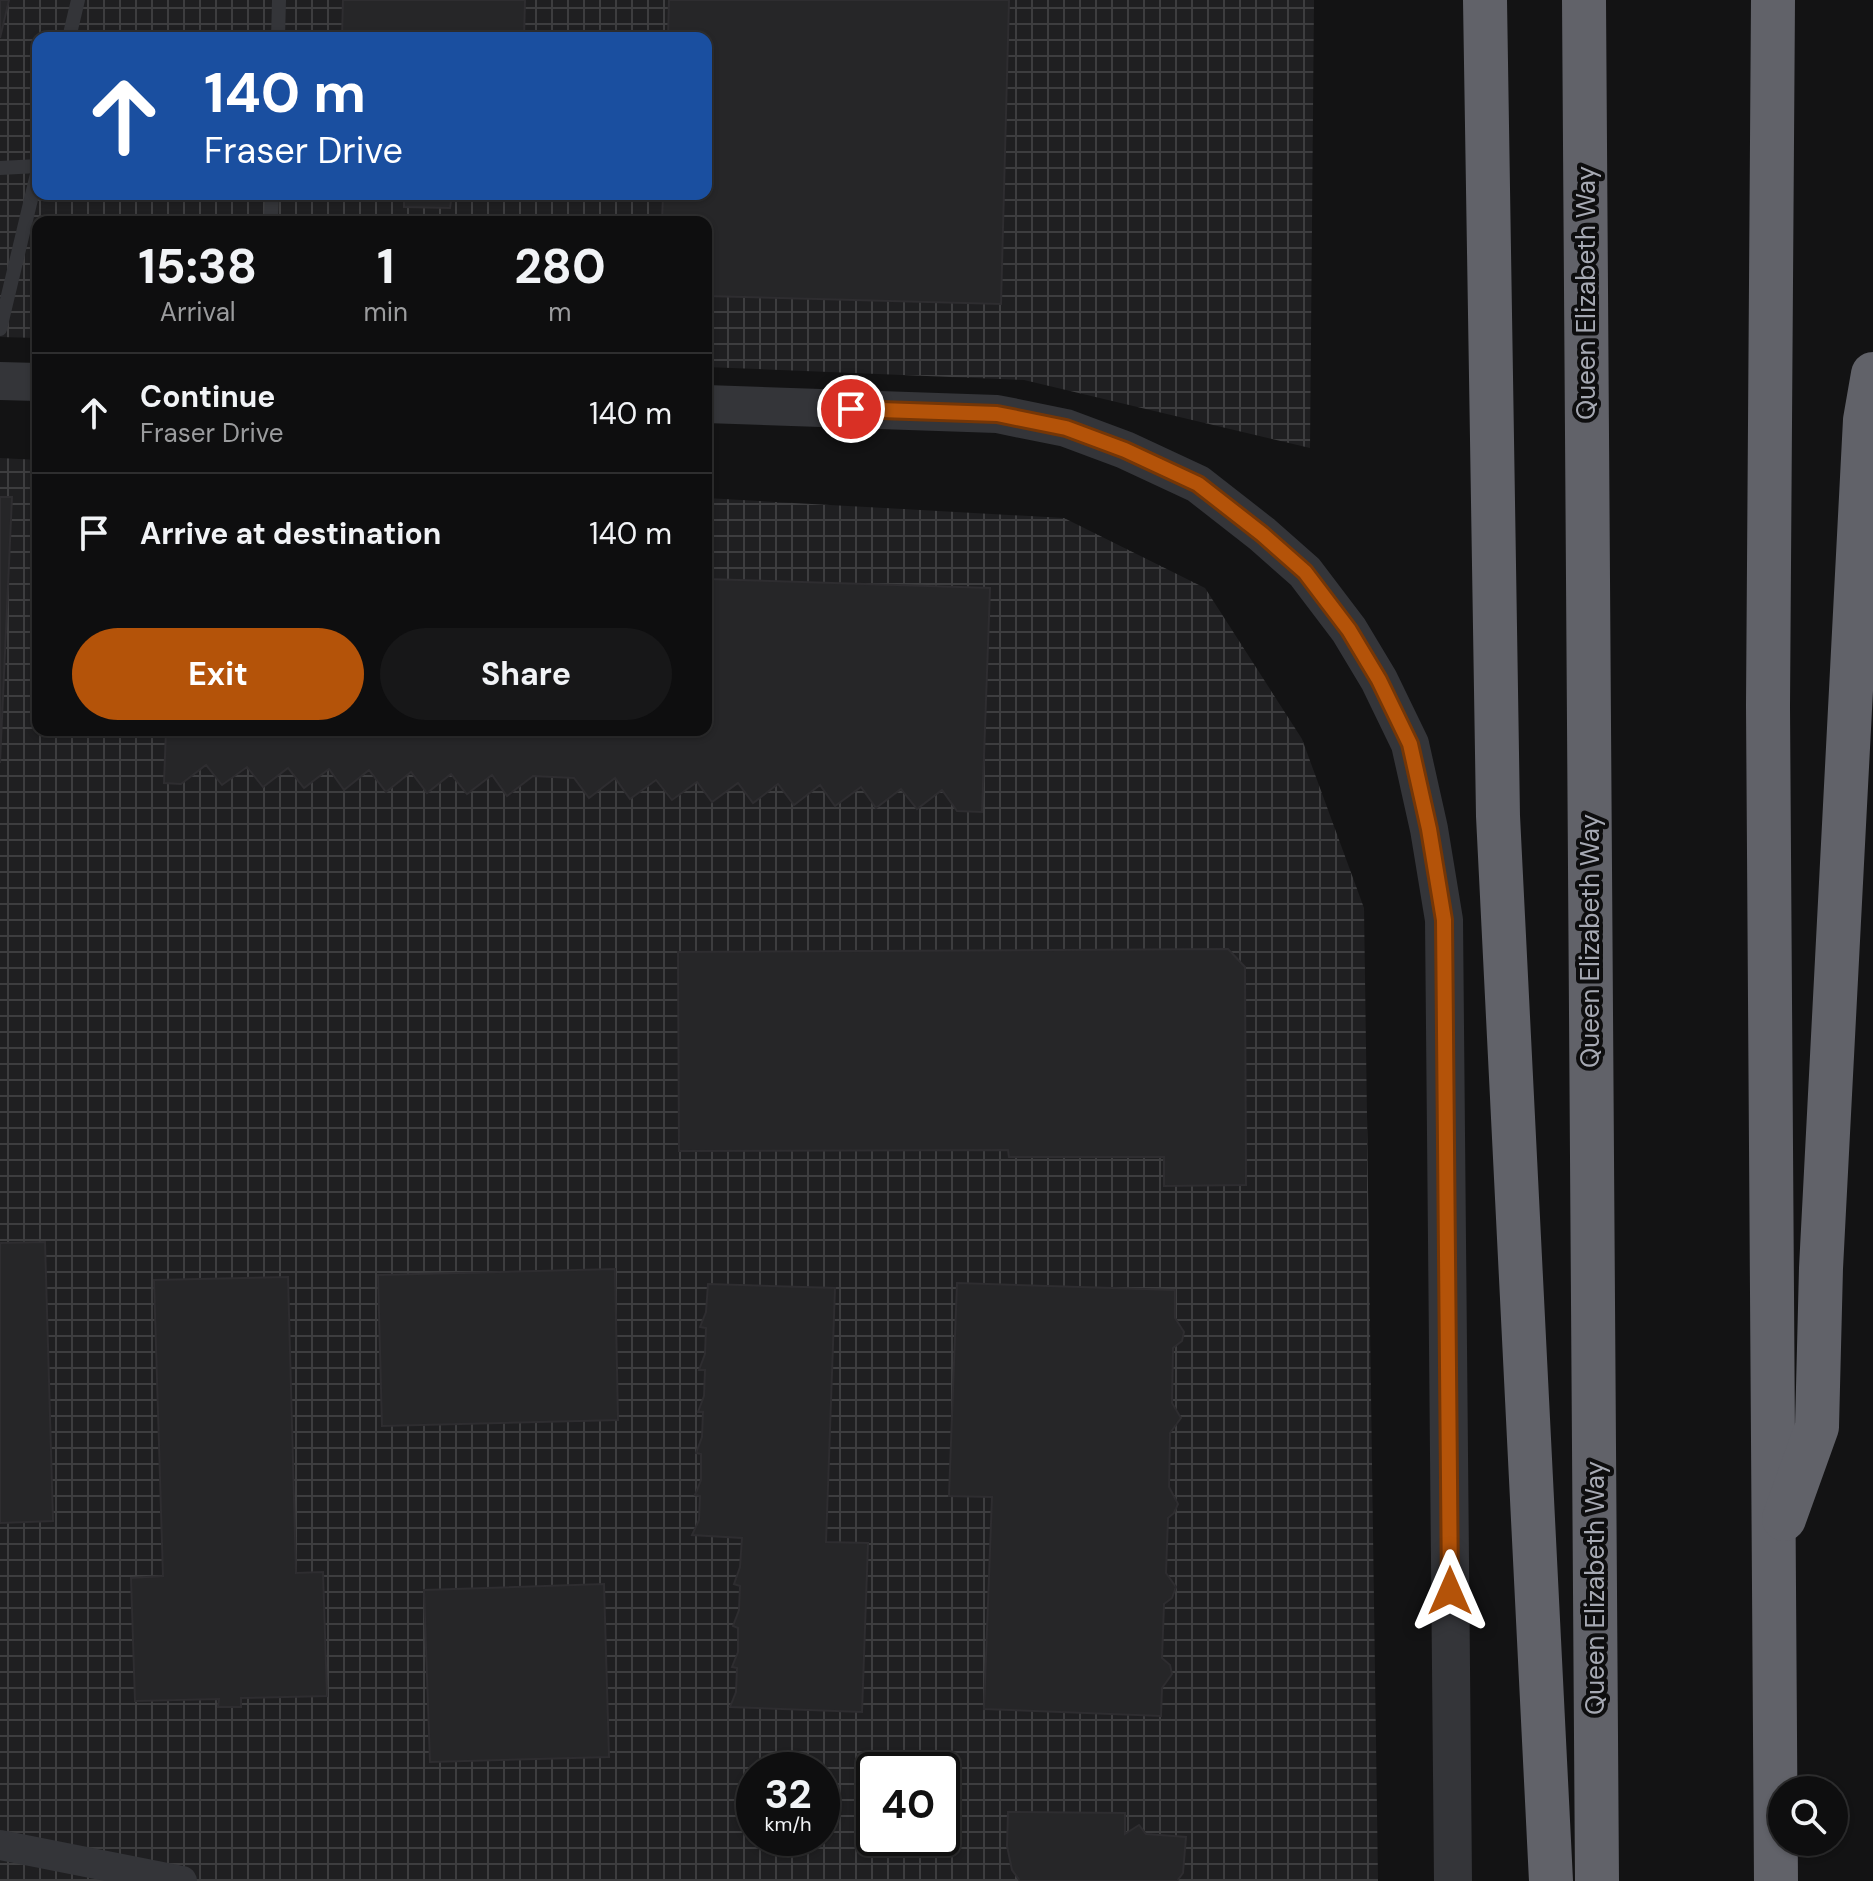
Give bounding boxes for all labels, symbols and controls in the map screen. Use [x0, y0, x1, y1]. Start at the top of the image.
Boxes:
text: 140 m [204, 56, 366, 129]
icon: ahead [72, 64, 176, 168]
text: Fraser Drive [204, 127, 403, 174]
street label: Queen Elizabeth Way [1569, 166, 1603, 420]
text: 15:38 [138, 235, 257, 298]
text: 1 [377, 235, 394, 298]
text: 280 [514, 235, 606, 298]
text: Arrival [160, 295, 236, 329]
text: min [363, 295, 408, 329]
text: m [548, 295, 572, 329]
pin [817, 375, 885, 443]
text: Continue [140, 377, 275, 416]
icon: arrive [829, 387, 873, 431]
icon: ahead [72, 391, 116, 435]
text: 140 m [589, 394, 672, 433]
text: Fraser Drive [140, 416, 284, 450]
icon: arrive [72, 511, 116, 555]
text: Arrive at destination [140, 514, 441, 553]
text: 140 m [589, 514, 672, 553]
button: Exit [72, 628, 364, 720]
button: Share [380, 628, 672, 720]
street label: Queen Elizabeth Way [1573, 814, 1607, 1068]
street label: Queen Elizabeth Way [1578, 1461, 1612, 1715]
position arrow [1408, 1549, 1492, 1633]
speed limit sign: 40 [856, 1752, 960, 1856]
text: 32 [764, 1768, 812, 1820]
map controls [1768, 1776, 1848, 1856]
button: search [1768, 1776, 1848, 1856]
text: km/h [764, 1811, 812, 1837]

